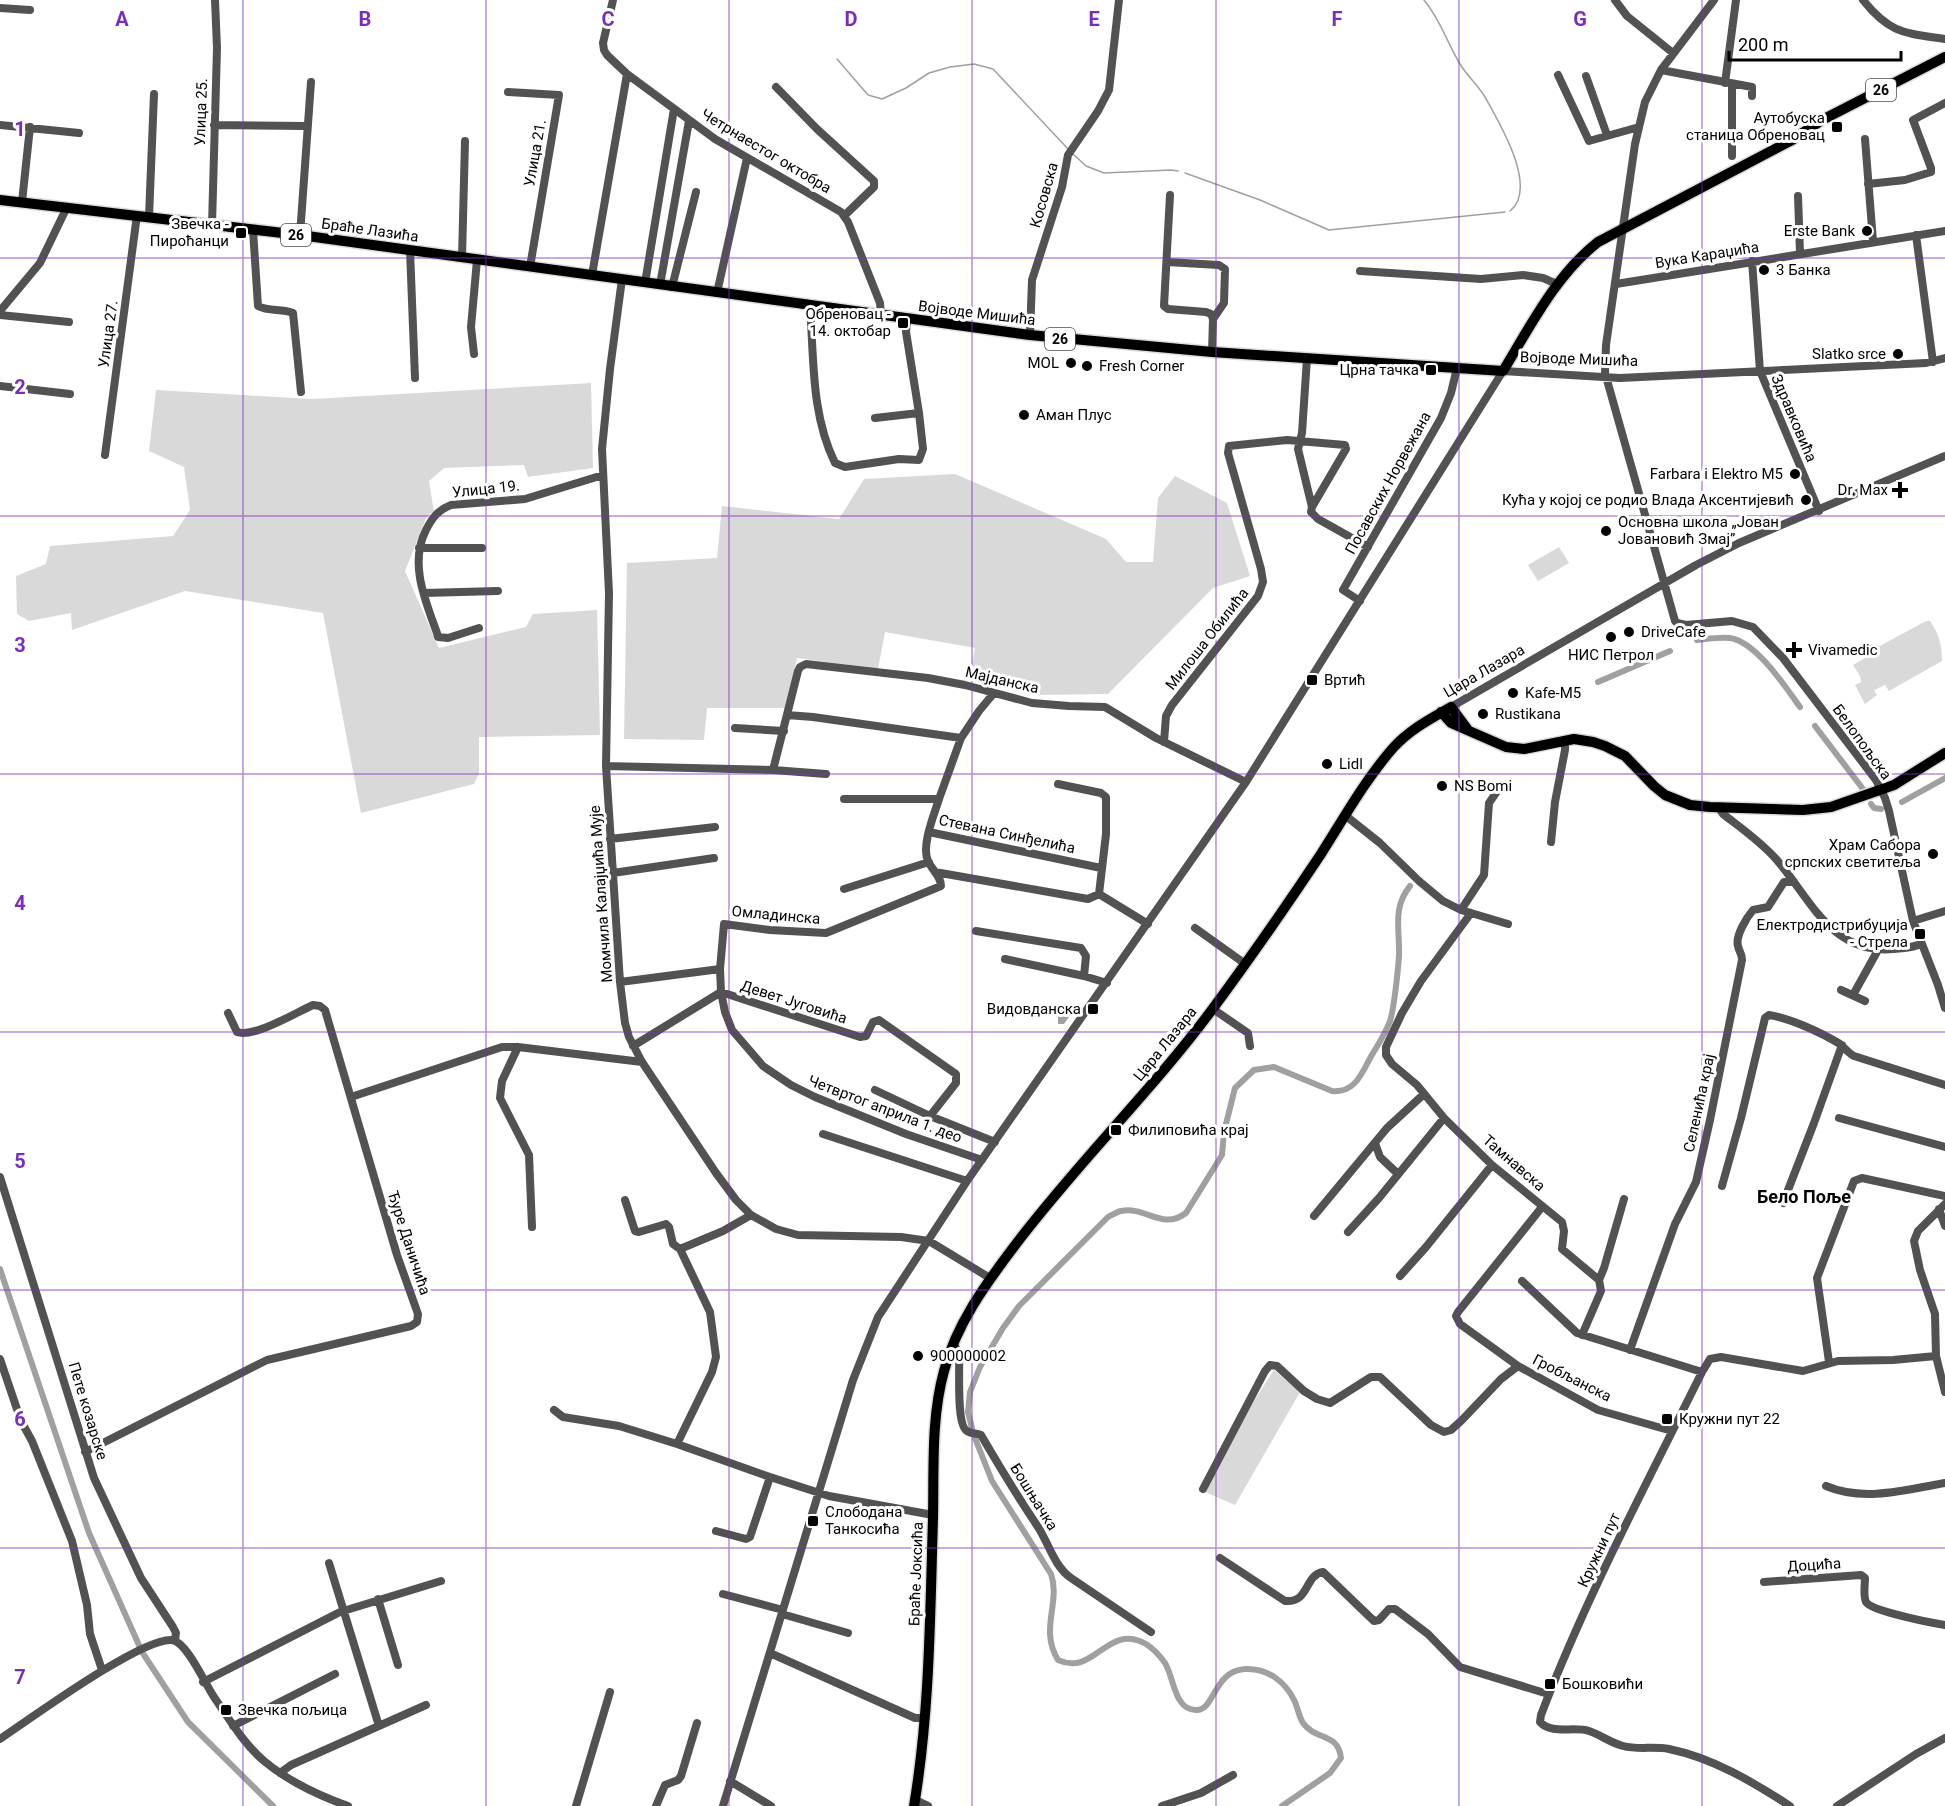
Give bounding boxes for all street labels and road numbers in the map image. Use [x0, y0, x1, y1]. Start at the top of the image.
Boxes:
street label: Улица 25. [191, 78, 211, 146]
road number: 26 [1866, 79, 1896, 101]
street label: Четрнаестог октобра [698, 105, 834, 197]
street label: Улица 21. [520, 118, 550, 188]
street label: Косовска [1026, 160, 1062, 230]
street label: Браће Лазића [320, 214, 420, 246]
road number: 26 [281, 224, 311, 246]
street label: Вука Караџића [1654, 238, 1760, 272]
street label: Војводе Мишића [917, 297, 1037, 329]
street label: Улица 27. [94, 299, 122, 369]
road number: 26 [1045, 328, 1075, 350]
street label: Војводе Мишића [1520, 348, 1638, 370]
street label: Здравковића [1767, 371, 1821, 465]
street label: Посавских Норвежана [1341, 409, 1435, 557]
street label: Улица 19. [451, 477, 521, 501]
street label: Милоша Обилића [1162, 585, 1252, 693]
street label: Цара Лазара [1440, 641, 1528, 701]
street label: Мајданска [964, 663, 1040, 697]
street label: Белопољска [1829, 701, 1895, 783]
street label: Момчила Калајџића Мује [586, 805, 616, 983]
street label: Стевана Синђелића [937, 811, 1077, 857]
street label: Омладинска [731, 902, 821, 928]
street label: Девет Југовића [739, 976, 849, 1028]
street label: Цара Лазара [1130, 1003, 1200, 1085]
street label: Селенића крај [1680, 1052, 1718, 1154]
street label: Четвртог априла 1. део [806, 1071, 964, 1147]
street label: Тамнавска [1479, 1131, 1549, 1195]
street label: Ђуре Даничића [384, 1189, 434, 1297]
street label: Гробљанска [1530, 1351, 1614, 1405]
street label: Пете козарске [65, 1360, 111, 1462]
street label: Бошњачка [1006, 1460, 1062, 1534]
street label: Кружни пут [1574, 1510, 1624, 1590]
street label: Браће Јоксића [905, 1522, 927, 1626]
street label: Доцића [1786, 1554, 1842, 1576]

